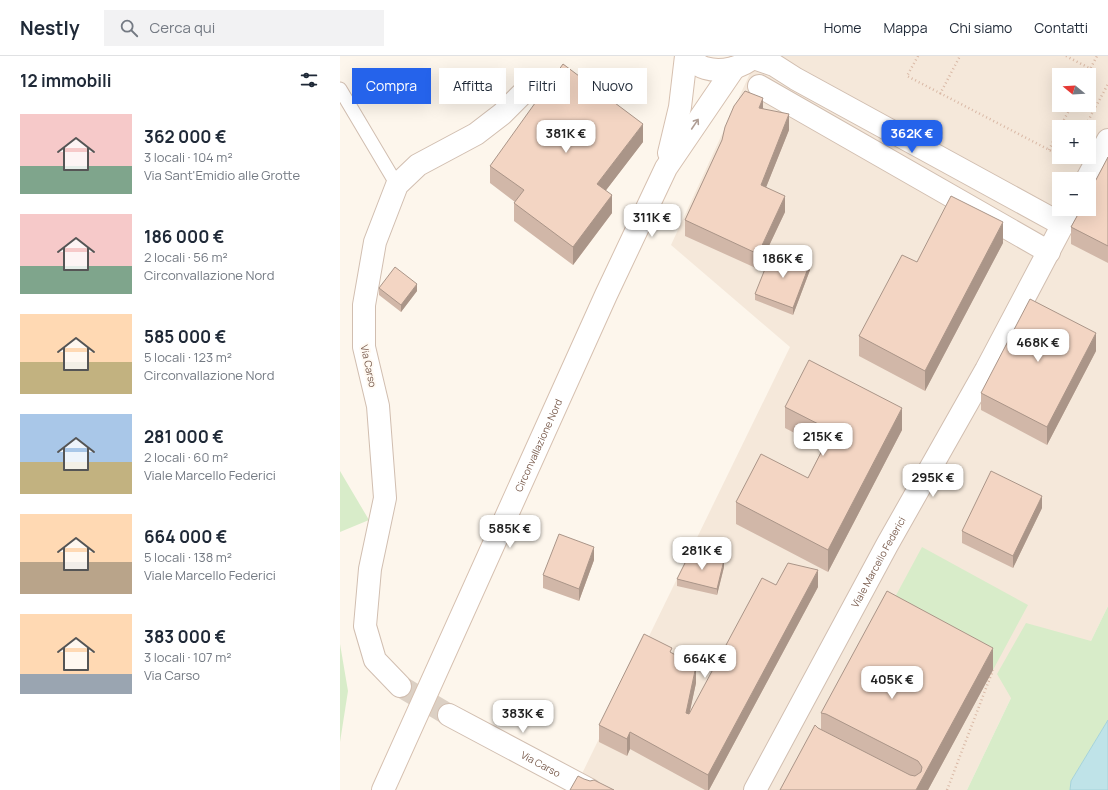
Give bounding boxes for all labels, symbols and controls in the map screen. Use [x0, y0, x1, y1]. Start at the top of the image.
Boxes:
search box [104, 10, 384, 46]
text: Nestly [20, 15, 80, 41]
icon: search [118, 17, 140, 39]
text: Cerca qui [150, 17, 215, 38]
text: Home [824, 18, 862, 37]
text: Mappa [884, 18, 927, 37]
text: Chi siamo [949, 18, 1012, 37]
text: Contatti [1034, 18, 1088, 37]
chip: Compra [352, 68, 431, 104]
chip: Affitta [439, 68, 506, 104]
chip: Filtri [514, 68, 570, 104]
chip: Nuovo [578, 68, 647, 104]
north arrow [1052, 68, 1096, 112]
map controls [1052, 68, 1096, 216]
text: 12 immobili [20, 69, 111, 92]
icon: filters [298, 69, 320, 91]
one-way arrow [691, 118, 699, 129]
pin: 381K € [533, 120, 599, 154]
pin: 362K € [879, 120, 945, 154]
button: + [1052, 120, 1096, 164]
text: 381K € [546, 124, 586, 142]
text: 362K € [890, 124, 934, 142]
text: 362 000 € [144, 125, 227, 148]
icon: home [52, 130, 100, 178]
text: 3 locali · 104 m² [144, 148, 233, 166]
text: Via Sant'Emidio alle Grotte [144, 166, 300, 184]
button: − [1052, 172, 1096, 216]
pin: 311K € [619, 204, 685, 238]
text: 311K € [633, 208, 671, 226]
text: 186 000 € [144, 225, 224, 248]
icon: home [52, 230, 100, 278]
pin: 186K € [750, 245, 816, 279]
text: 2 locali · 56 m² [144, 248, 228, 266]
text: 186K € [762, 249, 804, 267]
text: Circonvallazione Nord [144, 266, 274, 284]
text: 585 000 € [144, 325, 226, 348]
pin: 468K € [1005, 329, 1071, 363]
icon: home [52, 330, 100, 378]
text: 468K € [1016, 333, 1060, 351]
street label: Via Carso [358, 344, 380, 389]
text: 5 locali · 123 m² [144, 348, 232, 366]
text: Circonvallazione Nord [144, 366, 274, 384]
street label: Circonvallazione Nord [511, 397, 565, 494]
pin: 215K € [790, 423, 856, 457]
text: 281 000 € [144, 425, 224, 448]
text: 215K € [803, 427, 843, 445]
icon: home [52, 430, 100, 478]
text: 2 locali · 60 m² [144, 448, 228, 466]
pin: 295K € [900, 464, 966, 498]
text: Viale Marcello Federici [144, 466, 276, 484]
text: 295K € [911, 468, 955, 486]
street label: Viale Marcello Federici [848, 514, 909, 610]
pin: 585K € [477, 515, 543, 549]
text: 585K € [489, 519, 531, 537]
text: 664 000 € [144, 525, 227, 548]
icon: home [52, 530, 100, 578]
pin: 281K € [669, 537, 735, 571]
text: 281K € [681, 541, 723, 559]
text: 5 locali · 138 m² [144, 548, 232, 566]
text: Viale Marcello Federici [144, 566, 276, 584]
text: 383 000 € [144, 625, 226, 648]
icon: home [52, 630, 100, 678]
pin: 664K € [672, 645, 738, 679]
text: 3 locali · 107 m² [144, 648, 231, 666]
text: 664K € [683, 649, 727, 667]
text: Via Carso [144, 666, 200, 684]
pin: 405K € [859, 666, 925, 700]
text: 405K € [870, 670, 914, 688]
pin: 383K € [490, 700, 556, 734]
text: 383K € [502, 704, 544, 722]
street label: Via Carso [519, 748, 563, 780]

